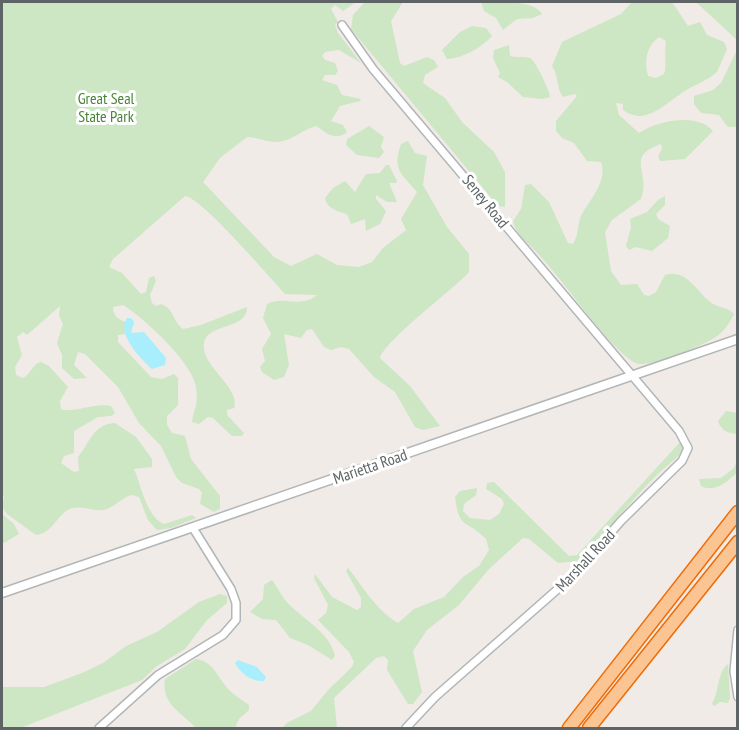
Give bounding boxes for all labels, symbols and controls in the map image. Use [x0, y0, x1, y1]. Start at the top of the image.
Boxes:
park label: Great Seal State Park [78, 88, 135, 126]
street label: Seney Road [458, 170, 514, 232]
street label: Marietta Road [330, 444, 410, 488]
street label: Marshall Road [551, 525, 619, 595]

